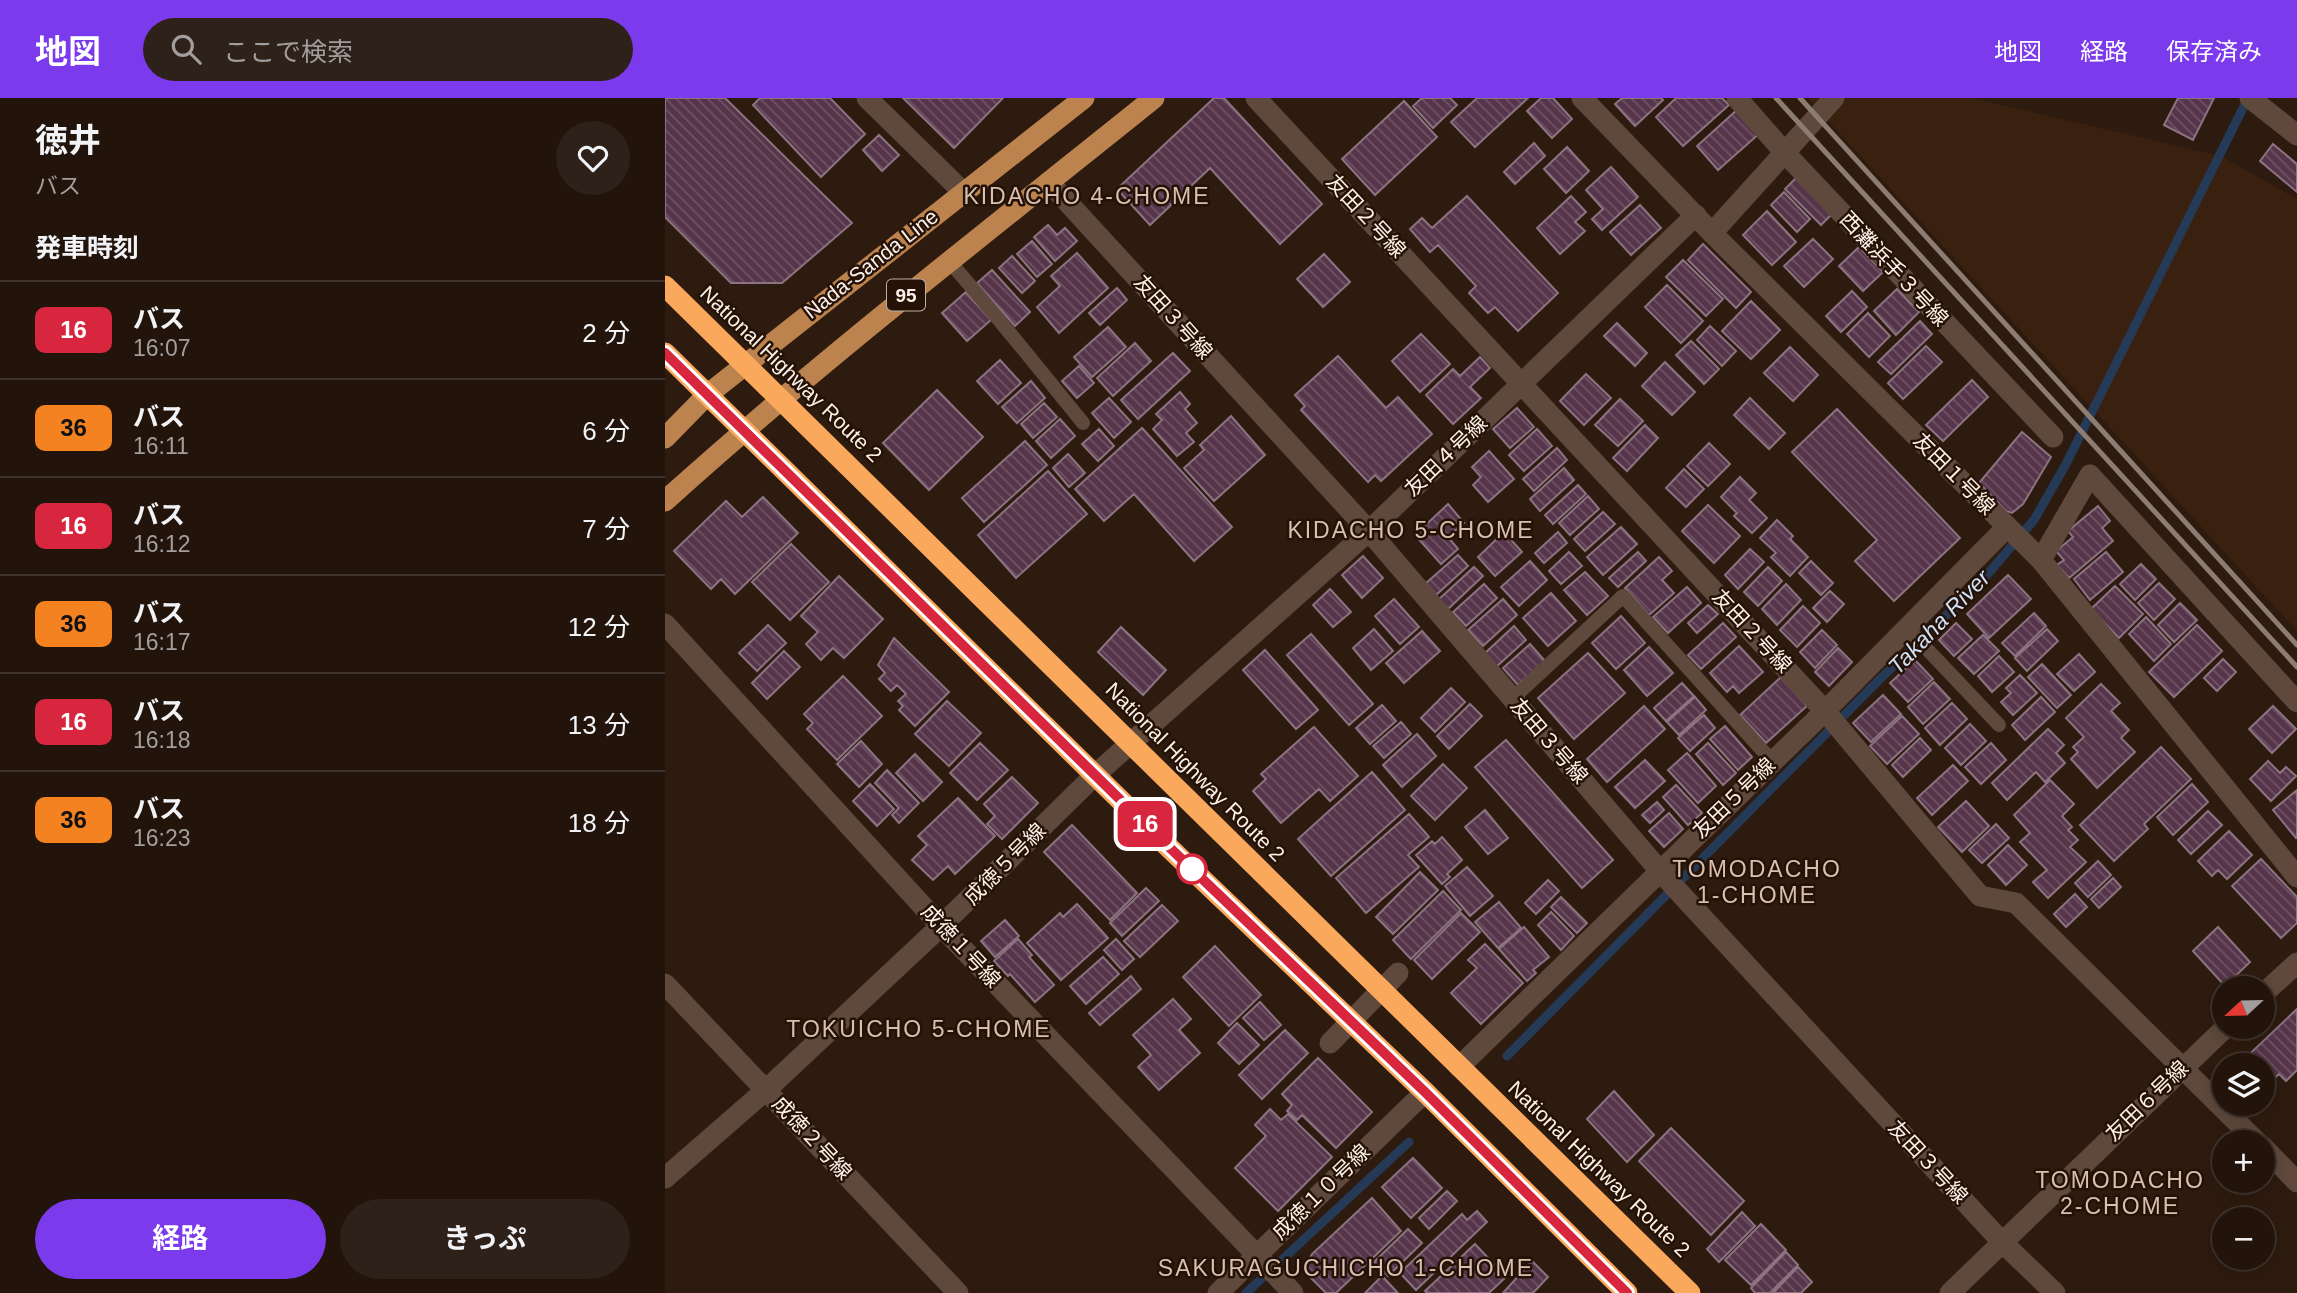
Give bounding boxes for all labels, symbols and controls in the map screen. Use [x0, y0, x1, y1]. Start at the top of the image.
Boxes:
search box [143, 18, 633, 81]
icon: search [167, 30, 205, 68]
text: 地図 [35, 33, 101, 70]
text: ここで検索 [223, 37, 353, 67]
text: 地図 [1994, 38, 2042, 65]
text: 経路 [2080, 38, 2128, 65]
text: 保存済み [2166, 38, 2262, 65]
button: heart [556, 121, 630, 195]
text: 徳井 [35, 122, 101, 159]
street label: 友田２号線 [1322, 169, 1411, 262]
text: バス [35, 173, 81, 199]
district label: KIDACHO 4-CHOME [963, 183, 1211, 209]
street label: Nada-Sanda Line [799, 204, 942, 323]
street label: 西灘浜手３号線 [1836, 207, 1953, 330]
text: 発車時刻 [35, 233, 139, 263]
street label: 友田３号線 [1130, 270, 1217, 363]
road number: 95 [887, 280, 925, 310]
street label: National Highway Route 2 [696, 281, 887, 466]
text: バス [133, 304, 185, 334]
text: 16 [60, 316, 87, 343]
text: 2 分 [582, 318, 630, 348]
text: 16:07 [133, 335, 191, 361]
text: バス [133, 402, 185, 432]
street label: 友田４号線 [1400, 411, 1491, 500]
text: 36 [60, 414, 87, 441]
text: 6 分 [582, 416, 630, 446]
street label: 友田１号線 [1909, 428, 2000, 519]
text: 16:11 [133, 433, 189, 459]
text: バス [133, 500, 185, 530]
text: 16 [60, 512, 87, 539]
text: 7 分 [582, 514, 630, 544]
district label: KIDACHO 5-CHOME [1287, 517, 1535, 543]
text: 16:12 [133, 531, 191, 557]
water label: Takaha River [1883, 564, 1996, 679]
street label: 友田２号線 [1708, 584, 1797, 677]
text: バス [133, 598, 185, 628]
text: 36 [60, 610, 87, 637]
text: 12 分 [568, 612, 630, 642]
text: 16:17 [133, 629, 191, 655]
street label: National Highway Route 2 [1101, 678, 1289, 866]
street label: 友田３号線 [1506, 694, 1592, 788]
text: バス [133, 696, 185, 726]
text: 16 [60, 708, 87, 735]
text: 13 分 [568, 710, 630, 740]
text: 16:18 [133, 727, 191, 753]
street label: 友田５号線 [1688, 753, 1779, 842]
text: バス [133, 794, 185, 824]
line badge: 16 [1113, 801, 1177, 847]
text: 36 [60, 806, 87, 833]
text: 18 分 [568, 808, 630, 838]
text: 16 [1132, 810, 1158, 837]
street label: 成徳５号線 [959, 818, 1050, 909]
text: 16:23 [133, 825, 191, 851]
unlabelled marker [1177, 854, 1207, 884]
district label: TOMODACHO 1-CHOME [1672, 856, 1842, 908]
street label: 成徳１号線 [917, 899, 1006, 992]
north arrow [2212, 976, 2275, 1040]
map controls [2212, 976, 2275, 1270]
district label: TOKUICHO 5-CHOME [786, 1016, 1052, 1042]
button: layers [2212, 1053, 2275, 1116]
street label: 友田６号線 [2101, 1056, 2192, 1145]
street label: National Highway Route 2 [1504, 1076, 1695, 1261]
street label: 成徳２号線 [768, 1091, 857, 1184]
street label: 友田３号線 [1884, 1115, 1973, 1208]
button: + [2212, 1130, 2275, 1193]
street label: 成徳１０号線 [1267, 1140, 1374, 1244]
district label: TOMODACHO 2-CHOME [2035, 1167, 2205, 1219]
button: 経路 [35, 1199, 326, 1279]
button: きっぷ [340, 1199, 630, 1279]
button: − [2212, 1207, 2275, 1270]
district label: SAKURAGUCHICHO 1-CHOME [1158, 1255, 1534, 1281]

